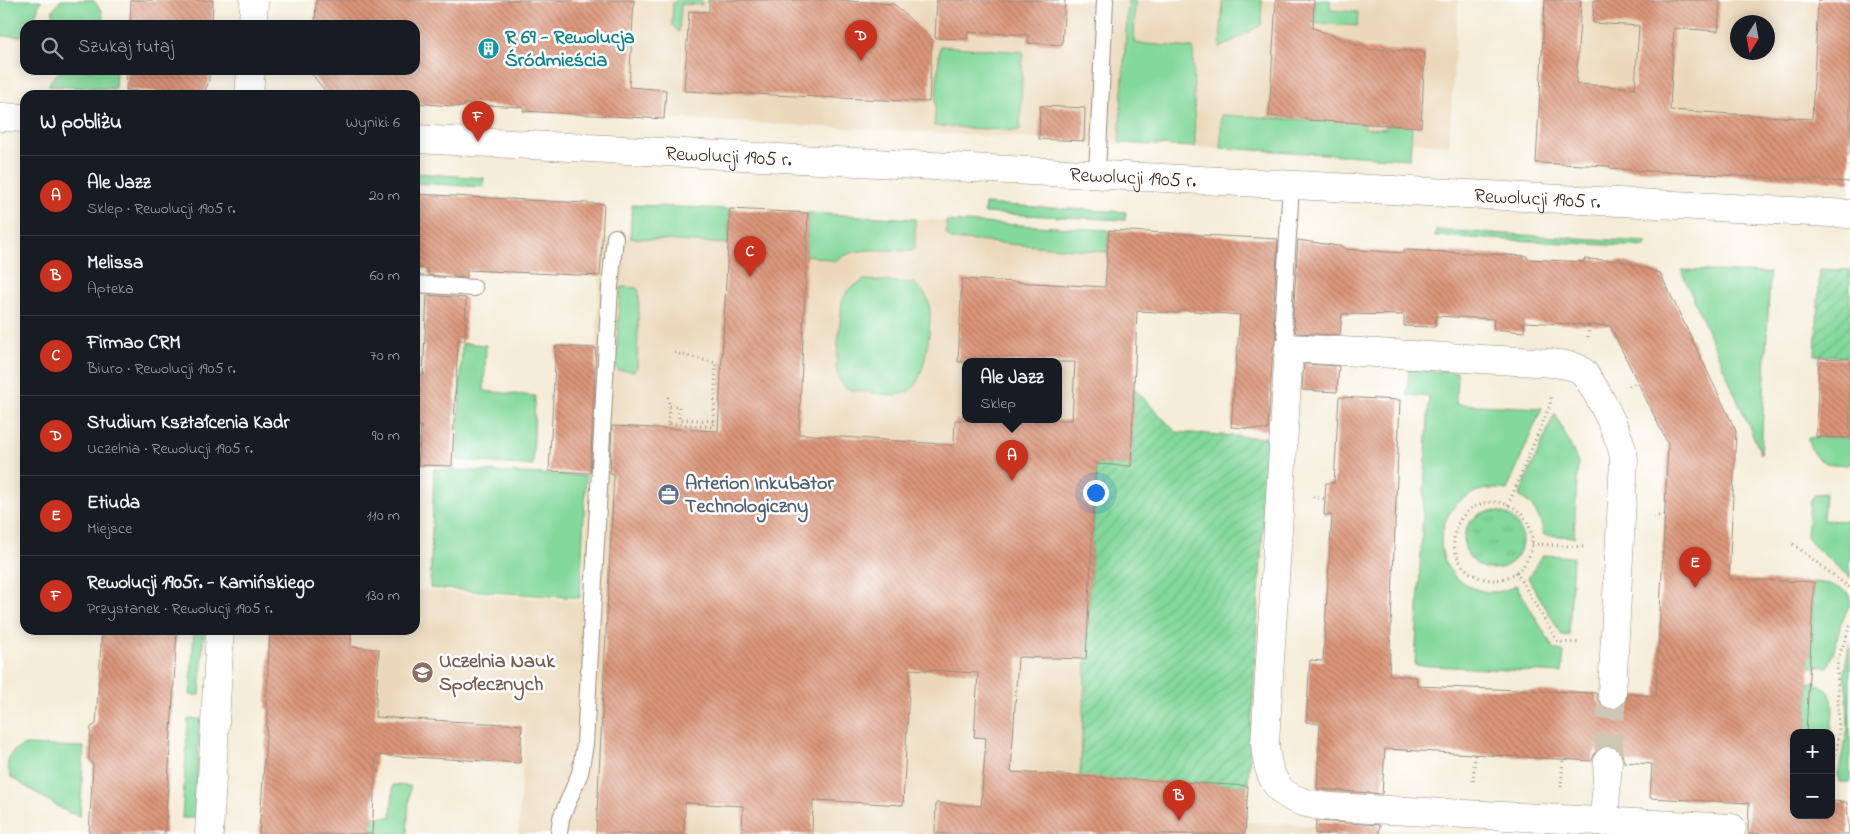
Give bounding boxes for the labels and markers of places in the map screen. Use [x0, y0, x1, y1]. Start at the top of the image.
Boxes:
pin: D [845, 20, 877, 61]
place label: R 69 - Rewolucja Śródmieścia [505, 24, 635, 76]
building icon: R 69 - Rewolucja Śródmieścia [477, 36, 501, 60]
pin: F [462, 101, 494, 142]
pin: C [734, 236, 766, 277]
pin: A [996, 440, 1028, 481]
place label: Arterion Inkubator Technologiczny [685, 470, 834, 523]
office icon: Arterion Inkubator Technologiczny [657, 482, 681, 506]
pin: E [1679, 547, 1711, 588]
place label: Uczelnia Nauk Społecznych [439, 648, 556, 701]
school or university icon: Uczelnia Nauk Społecznych [411, 660, 435, 684]
pin: B [1163, 780, 1195, 821]

